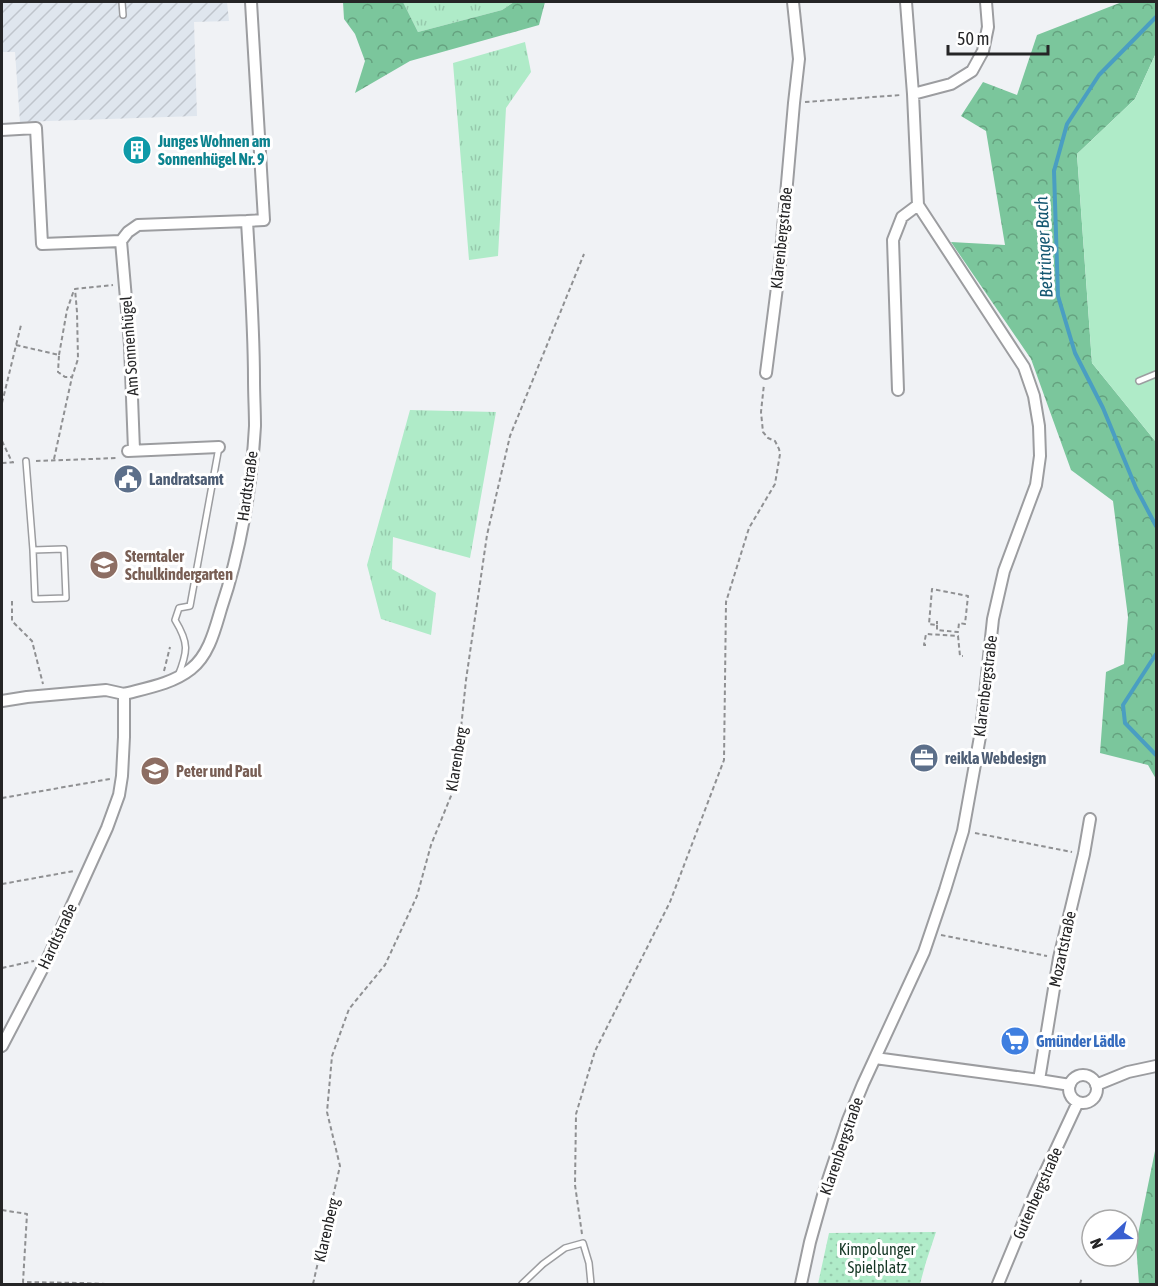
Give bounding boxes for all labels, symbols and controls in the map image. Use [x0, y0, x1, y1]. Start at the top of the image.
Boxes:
scale bar [948, 18, 1048, 56]
text: 50 m [957, 28, 989, 49]
place label: Junges Wohnen am Sonnenhügel Nr. 9 [157, 132, 271, 168]
building icon: Junges Wohnen am Sonnenhügel Nr. 9 [121, 134, 153, 166]
street label: Klarenbergstraße [767, 186, 796, 290]
water label: Bettringer Bach [1030, 195, 1057, 298]
street label: Am Sonnenhügel [116, 295, 142, 396]
street label: Hardtstraße [233, 450, 261, 522]
public building icon: Landratsamt [112, 463, 144, 495]
place label: Landratsamt [149, 470, 224, 488]
place label: Sterntaler Schulkindergarten [125, 547, 233, 583]
school or university icon: Sterntaler Schulkindergarten [88, 549, 120, 581]
street label: Klarenbergstraße [970, 634, 1001, 738]
street label: Klarenberg [442, 725, 471, 793]
office icon: reikla Webdesign [908, 742, 940, 774]
place label: reikla Webdesign [945, 749, 1047, 767]
school or university icon: Peter und Paul [139, 755, 171, 787]
place label: Peter und Paul [176, 762, 263, 780]
street label: Hardtstraße [34, 900, 80, 972]
street label: Mozartstraße [1045, 909, 1079, 989]
supermarket icon: Gmünder Lädle [999, 1025, 1031, 1057]
place label: Gmünder Lädle [1036, 1032, 1126, 1050]
street label: Klarenbergstraße [816, 1095, 867, 1198]
street label: Gutenbergstraße [1009, 1144, 1066, 1242]
street label: Klarenberg [310, 1196, 343, 1264]
north arrow [1080, 1208, 1140, 1268]
text: N [1086, 1236, 1106, 1251]
park label: Kimpolunger Spielplatz [839, 1240, 915, 1277]

